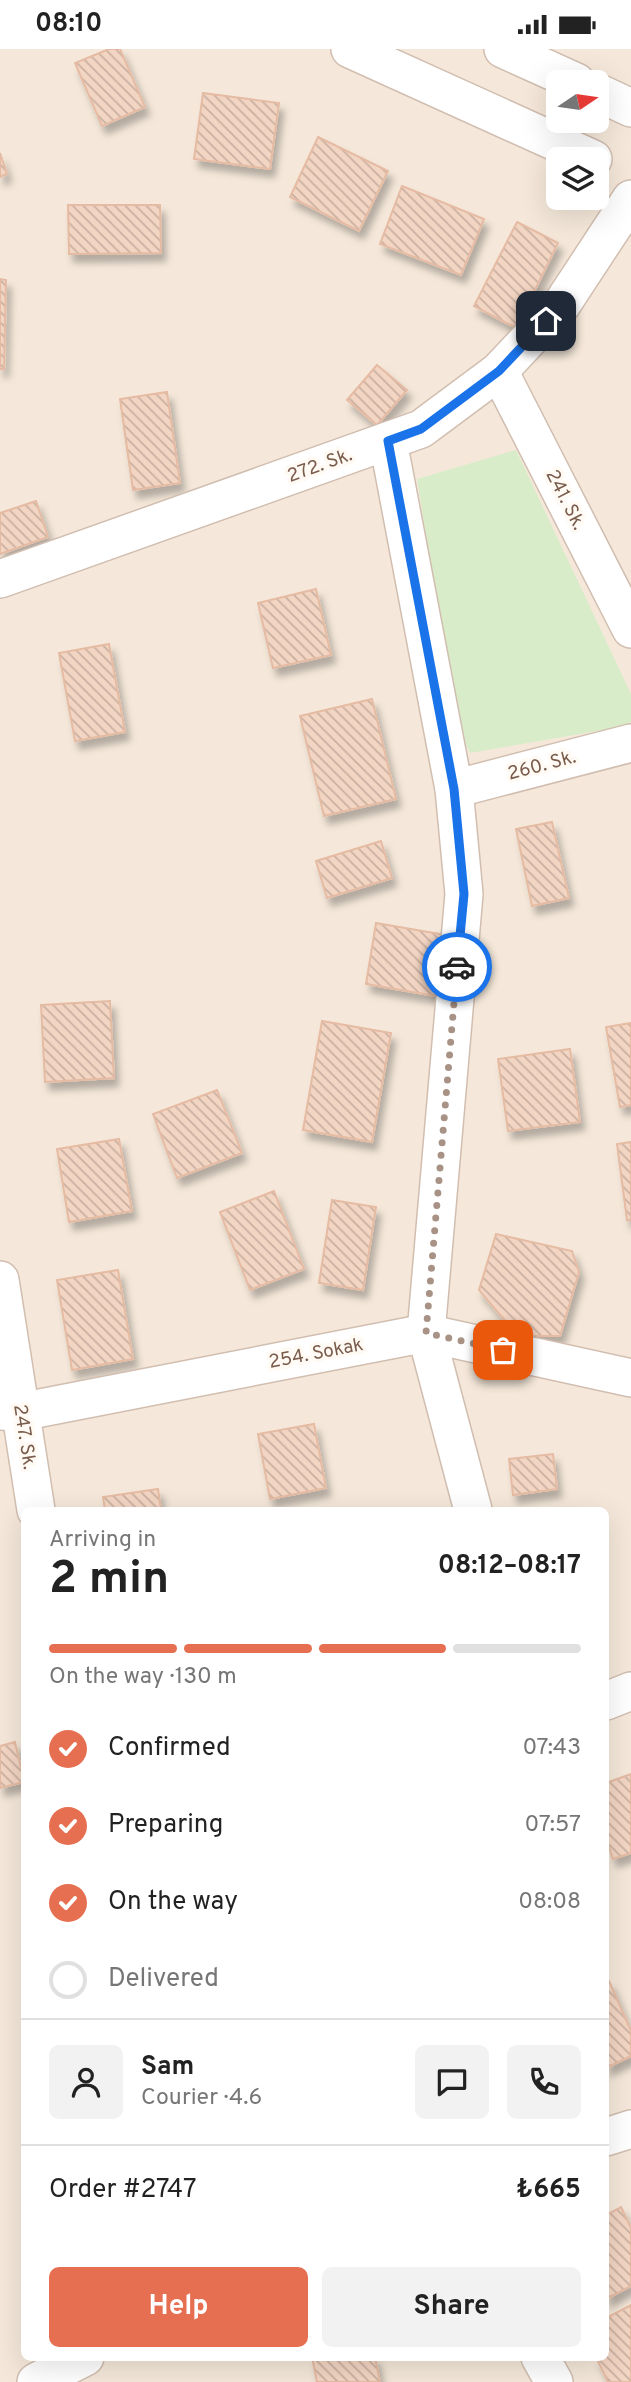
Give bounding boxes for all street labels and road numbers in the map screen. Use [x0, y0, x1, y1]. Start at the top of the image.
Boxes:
street label: 272. Sk. [284, 443, 356, 489]
street label: 241. Sk. [540, 466, 590, 534]
street label: 260. Sk. [505, 745, 579, 787]
street label: 254. Sokak [267, 1333, 365, 1375]
street label: 247. Sk. [7, 1403, 41, 1471]

